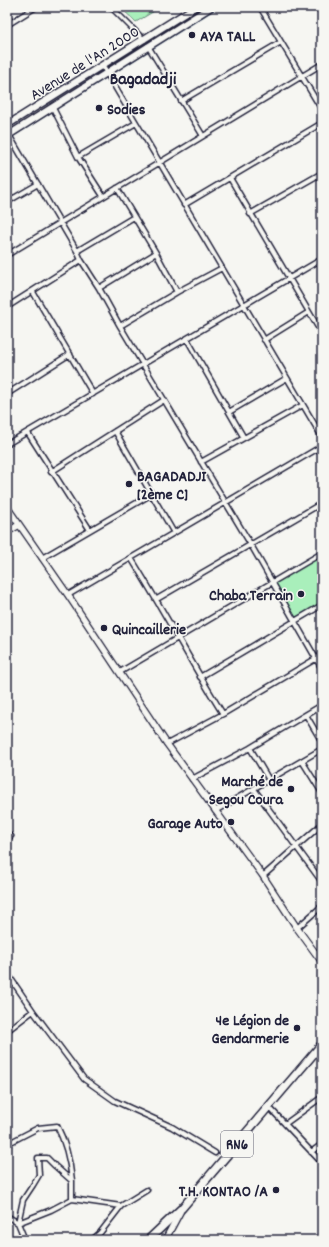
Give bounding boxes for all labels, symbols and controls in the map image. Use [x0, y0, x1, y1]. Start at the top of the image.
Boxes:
street label: Avenue de l'An 2000 [26, 21, 145, 107]
place label: AYA TALL [200, 26, 256, 49]
marker: AYA TALL [187, 30, 197, 40]
district label: Bagadadji [110, 68, 177, 93]
place label: Sodies [107, 99, 146, 122]
marker: Sodies [94, 103, 104, 113]
place label: BAGADADJI [2ème C] [137, 466, 207, 507]
marker: BAGADADJI [2ème C] [124, 479, 134, 489]
place label: Chaba Terrain [209, 585, 293, 608]
marker: Chaba Terrain [296, 589, 306, 599]
place label: Quincaillerie [112, 619, 186, 642]
marker: Quincaillerie [99, 623, 109, 633]
place label: Marché de Segou Coura [209, 771, 284, 812]
marker: Marché de Segou Coura [286, 784, 296, 794]
place label: Garage Auto [148, 813, 223, 836]
marker: Garage Auto [226, 817, 236, 827]
place label: 4e Légion de Gendarmerie [212, 1010, 289, 1051]
marker: 4e Légion de Gendarmerie [292, 1023, 302, 1033]
road number: RN6 [221, 1131, 253, 1157]
place label: T.H. KONTAO /A [179, 1181, 268, 1204]
marker: T.H. KONTAO /A [271, 1185, 281, 1195]

